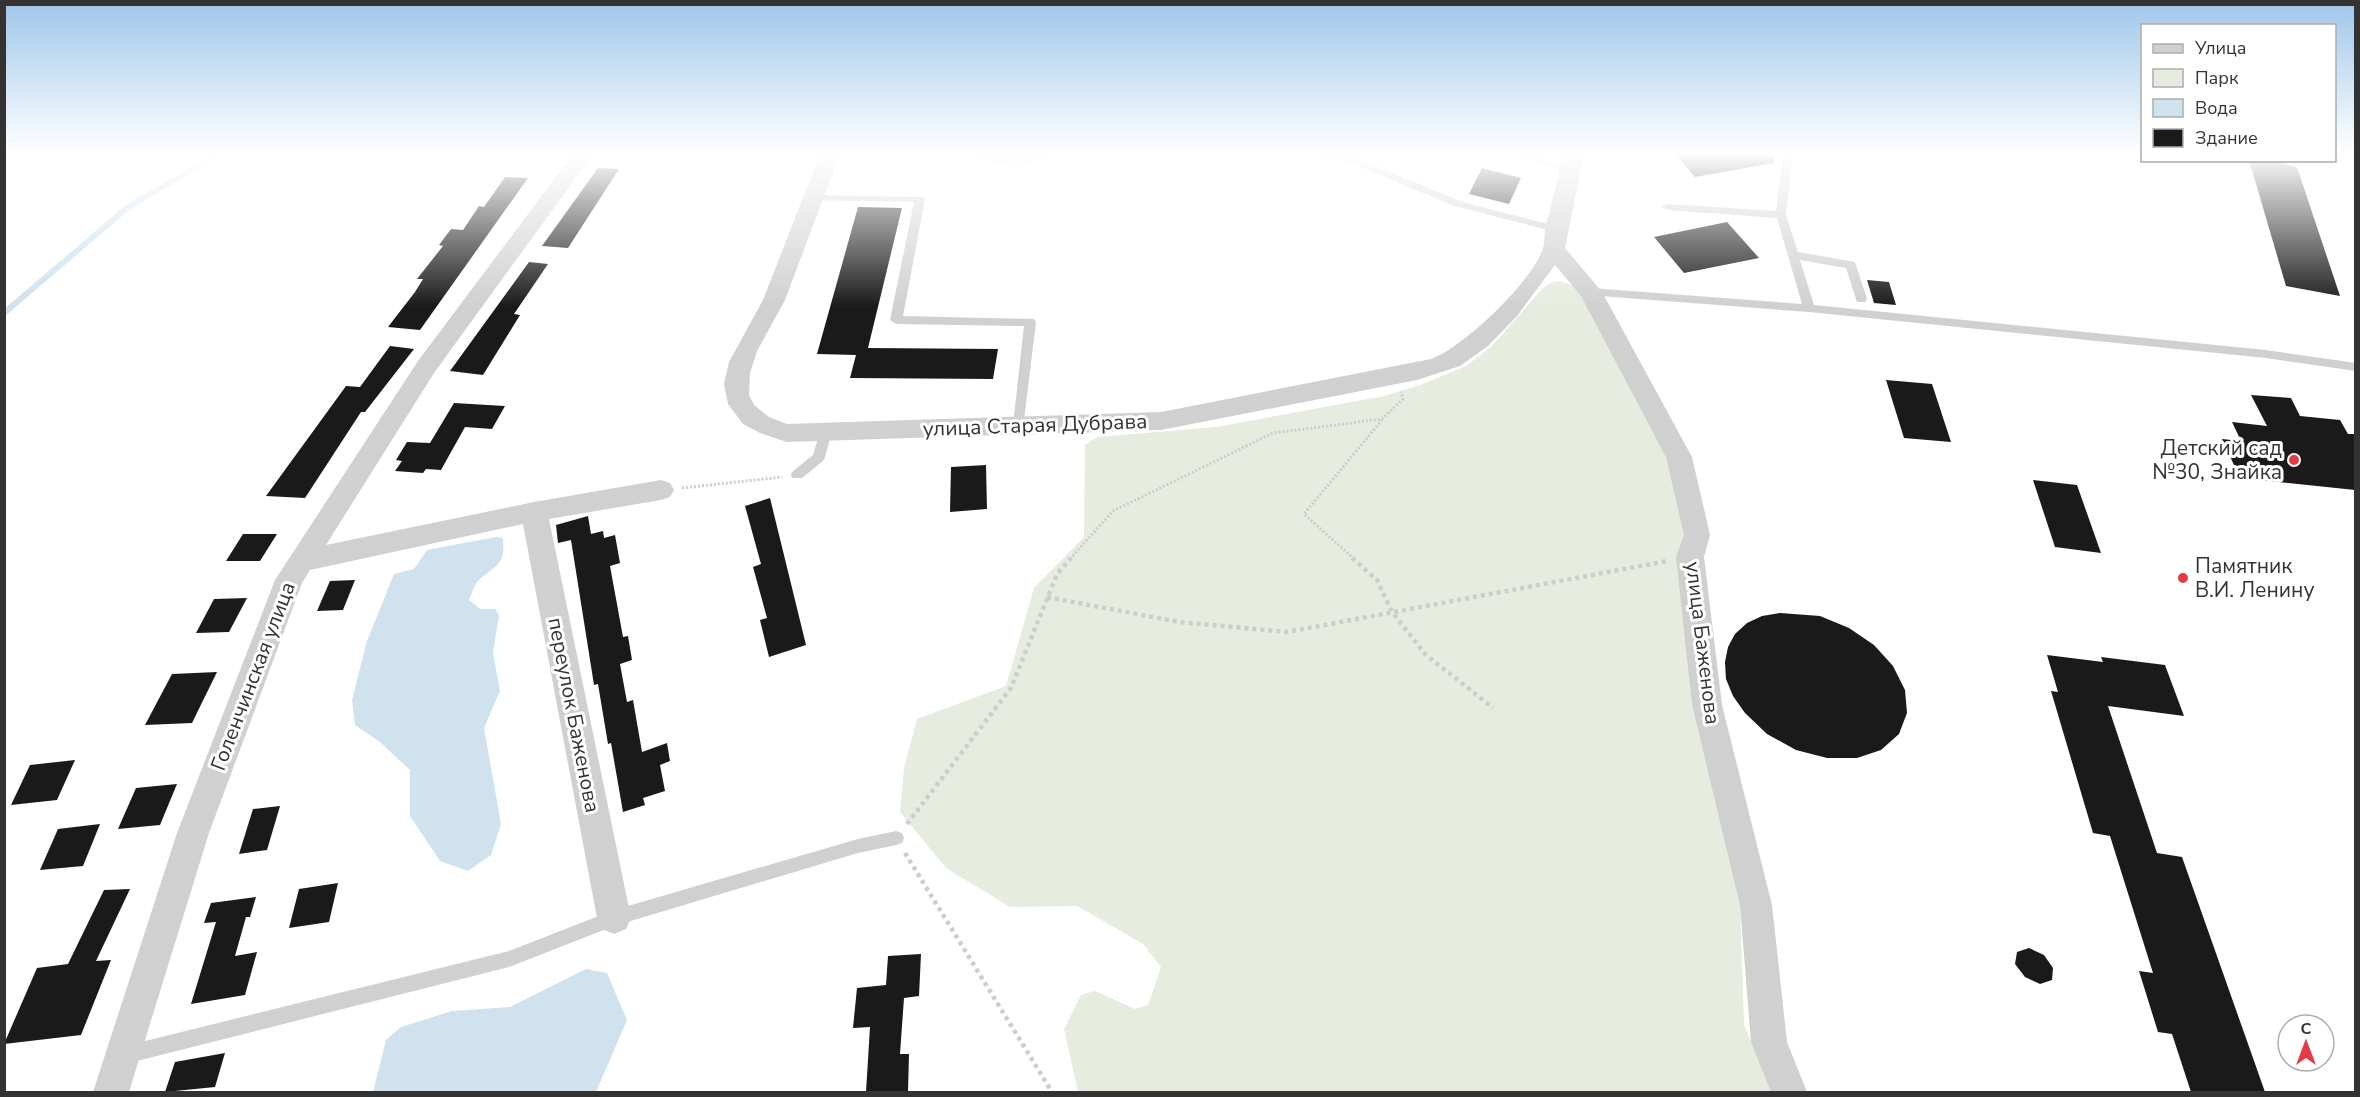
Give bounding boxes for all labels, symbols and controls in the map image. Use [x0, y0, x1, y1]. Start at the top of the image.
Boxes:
legend [2141, 24, 2336, 162]
text: Улица [2194, 36, 2246, 60]
text: Парк [2195, 66, 2239, 90]
text: Вода [2195, 96, 2238, 120]
text: Здание [2195, 126, 2258, 150]
street label: улица Старая Дубрава [922, 407, 1148, 443]
place label: Детский сад №30, Знайка [2152, 434, 2282, 486]
marker: Детский сад №30, Знайка [2287, 453, 2301, 467]
place label: Памятник В.И. Ленину [2195, 552, 2314, 604]
street label: улица Баженова [1679, 560, 1727, 726]
marker: Памятник В.И. Ленину [2176, 571, 2190, 585]
street label: Голенчинская улица [204, 578, 302, 774]
street label: переулок Баженова [541, 615, 607, 815]
north arrow [2276, 1013, 2336, 1073]
text: С [2301, 1018, 2312, 1040]

